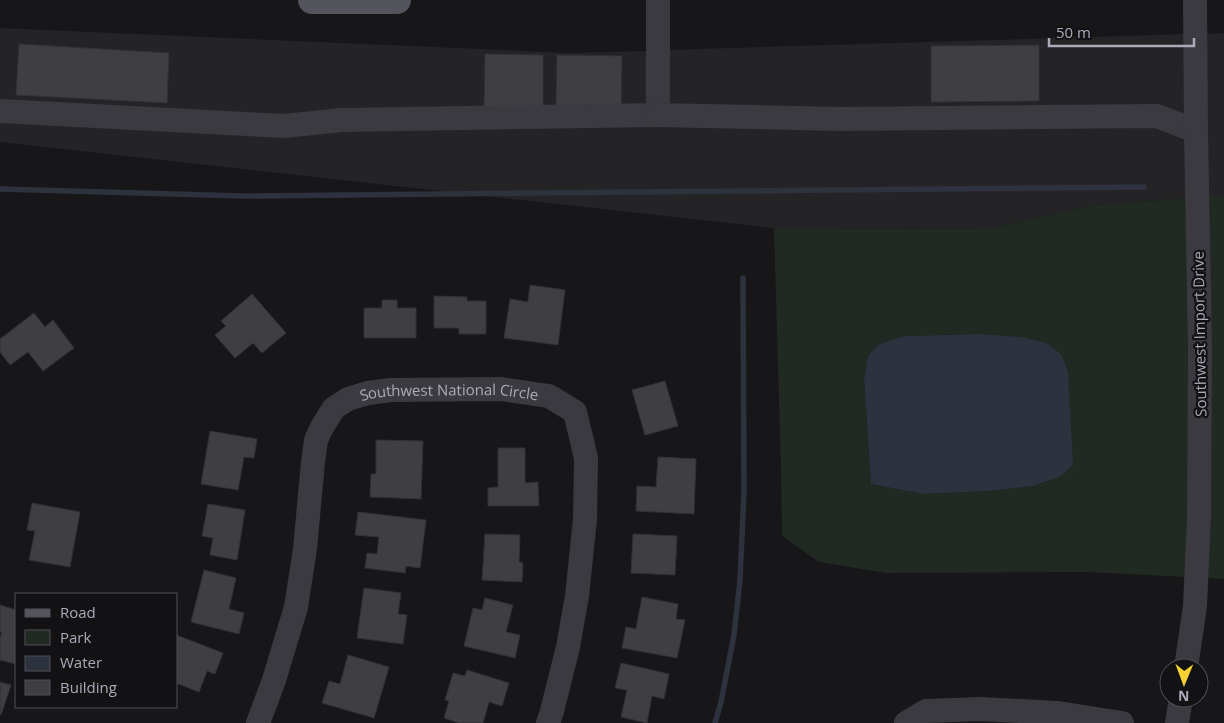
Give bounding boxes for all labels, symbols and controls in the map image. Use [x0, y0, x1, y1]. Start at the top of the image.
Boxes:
scale bar [1049, 15, 1194, 47]
text: 50 m [1056, 22, 1091, 42]
street label: Southwest Import Drive [1188, 251, 1210, 417]
street label: Southwest National Circle [357, 379, 540, 405]
legend [15, 593, 178, 708]
text: Road [60, 602, 96, 622]
text: Park [60, 627, 91, 647]
text: Water [60, 652, 102, 672]
north arrow [1159, 658, 1209, 708]
text: Building [60, 677, 117, 697]
text: N [1178, 687, 1190, 706]

